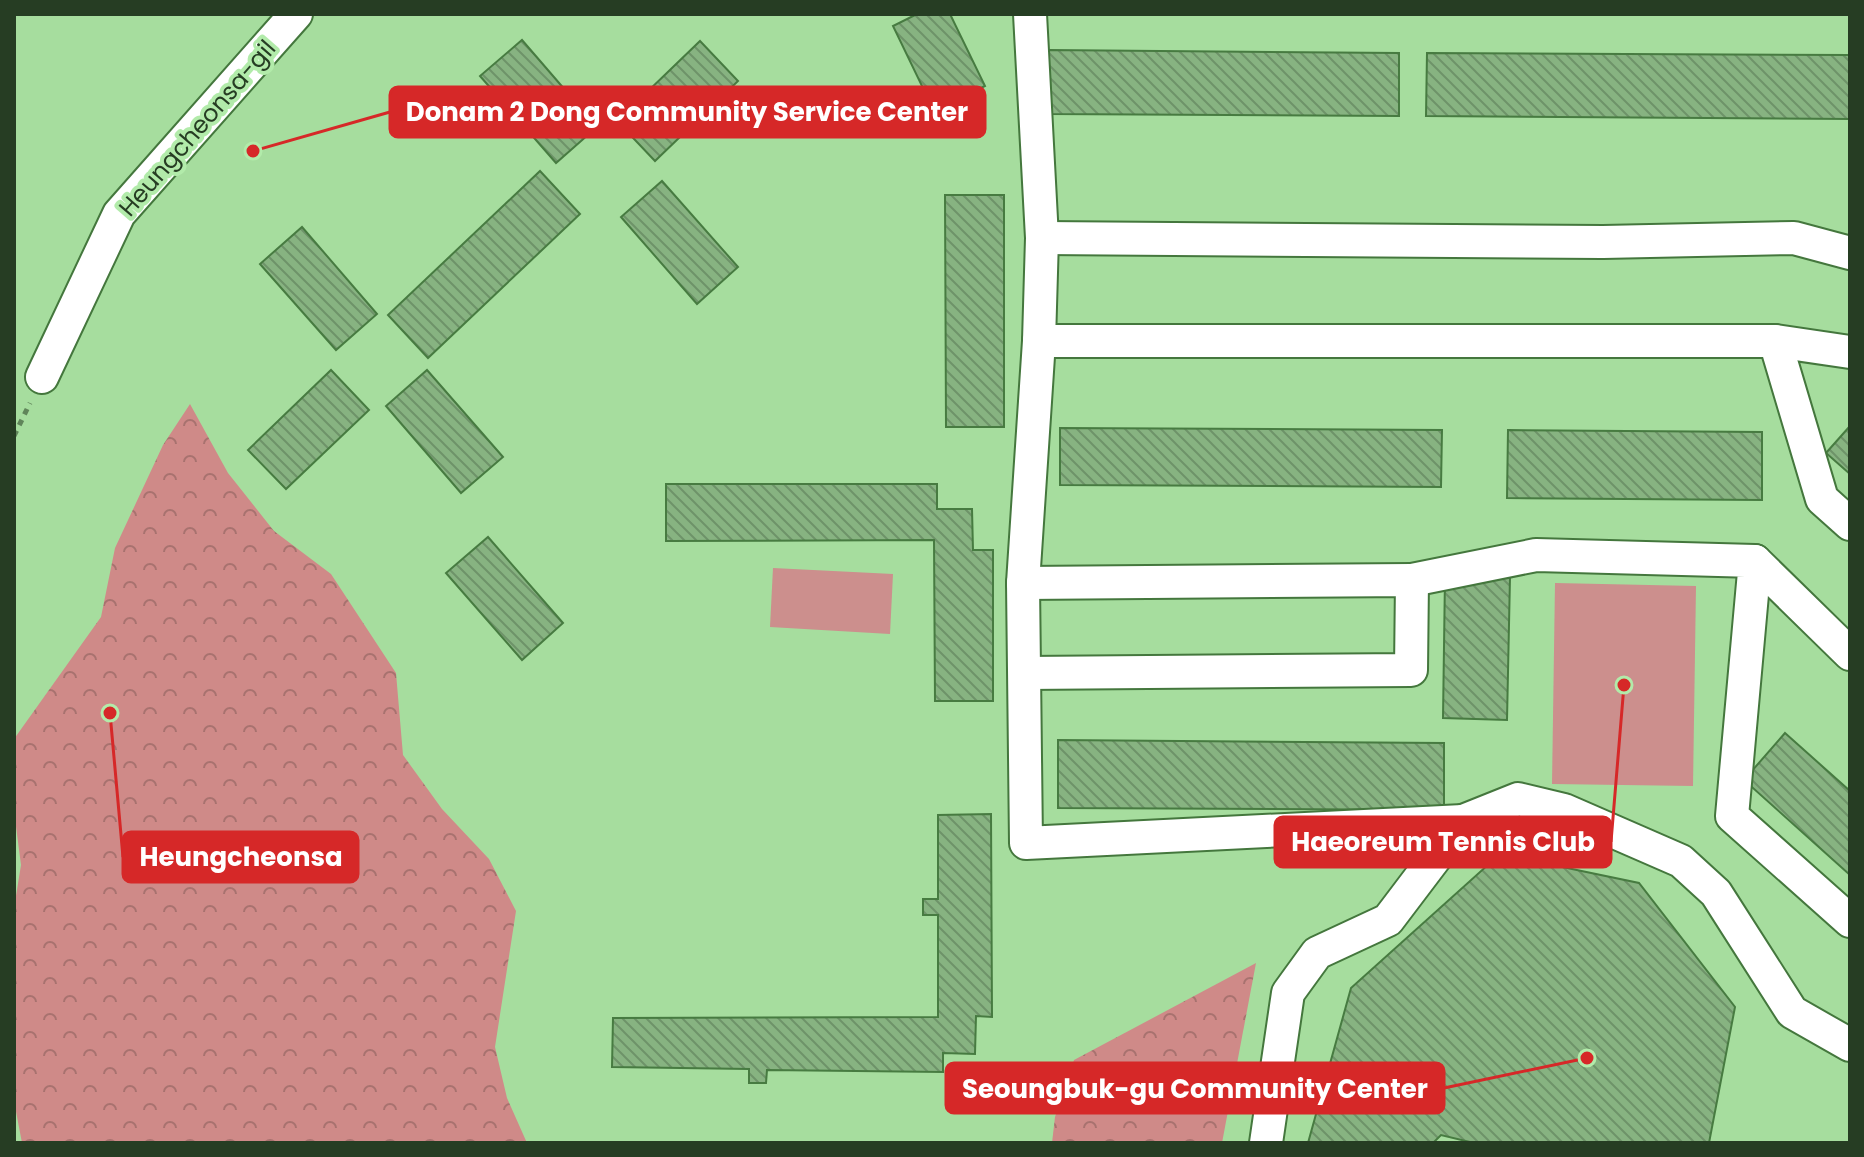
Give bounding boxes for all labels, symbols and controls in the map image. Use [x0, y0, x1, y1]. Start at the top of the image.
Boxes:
street label: Heungcheonsa-gil [111, 33, 283, 223]
callout: Donam 2 Dong Community Service Center [390, 87, 985, 137]
text: Donam 2 Dong Community Service Center [406, 94, 968, 130]
callout: Haeoreum Tennis Club [1275, 817, 1611, 867]
text: Haeoreum Tennis Club [1291, 824, 1595, 860]
callout: Heungcheonsa [123, 832, 358, 882]
text: Heungcheonsa [139, 839, 343, 875]
callout: Seoungbuk-gu Community Center [946, 1063, 1444, 1113]
text: Seoungbuk-gu Community Center [962, 1071, 1428, 1107]

